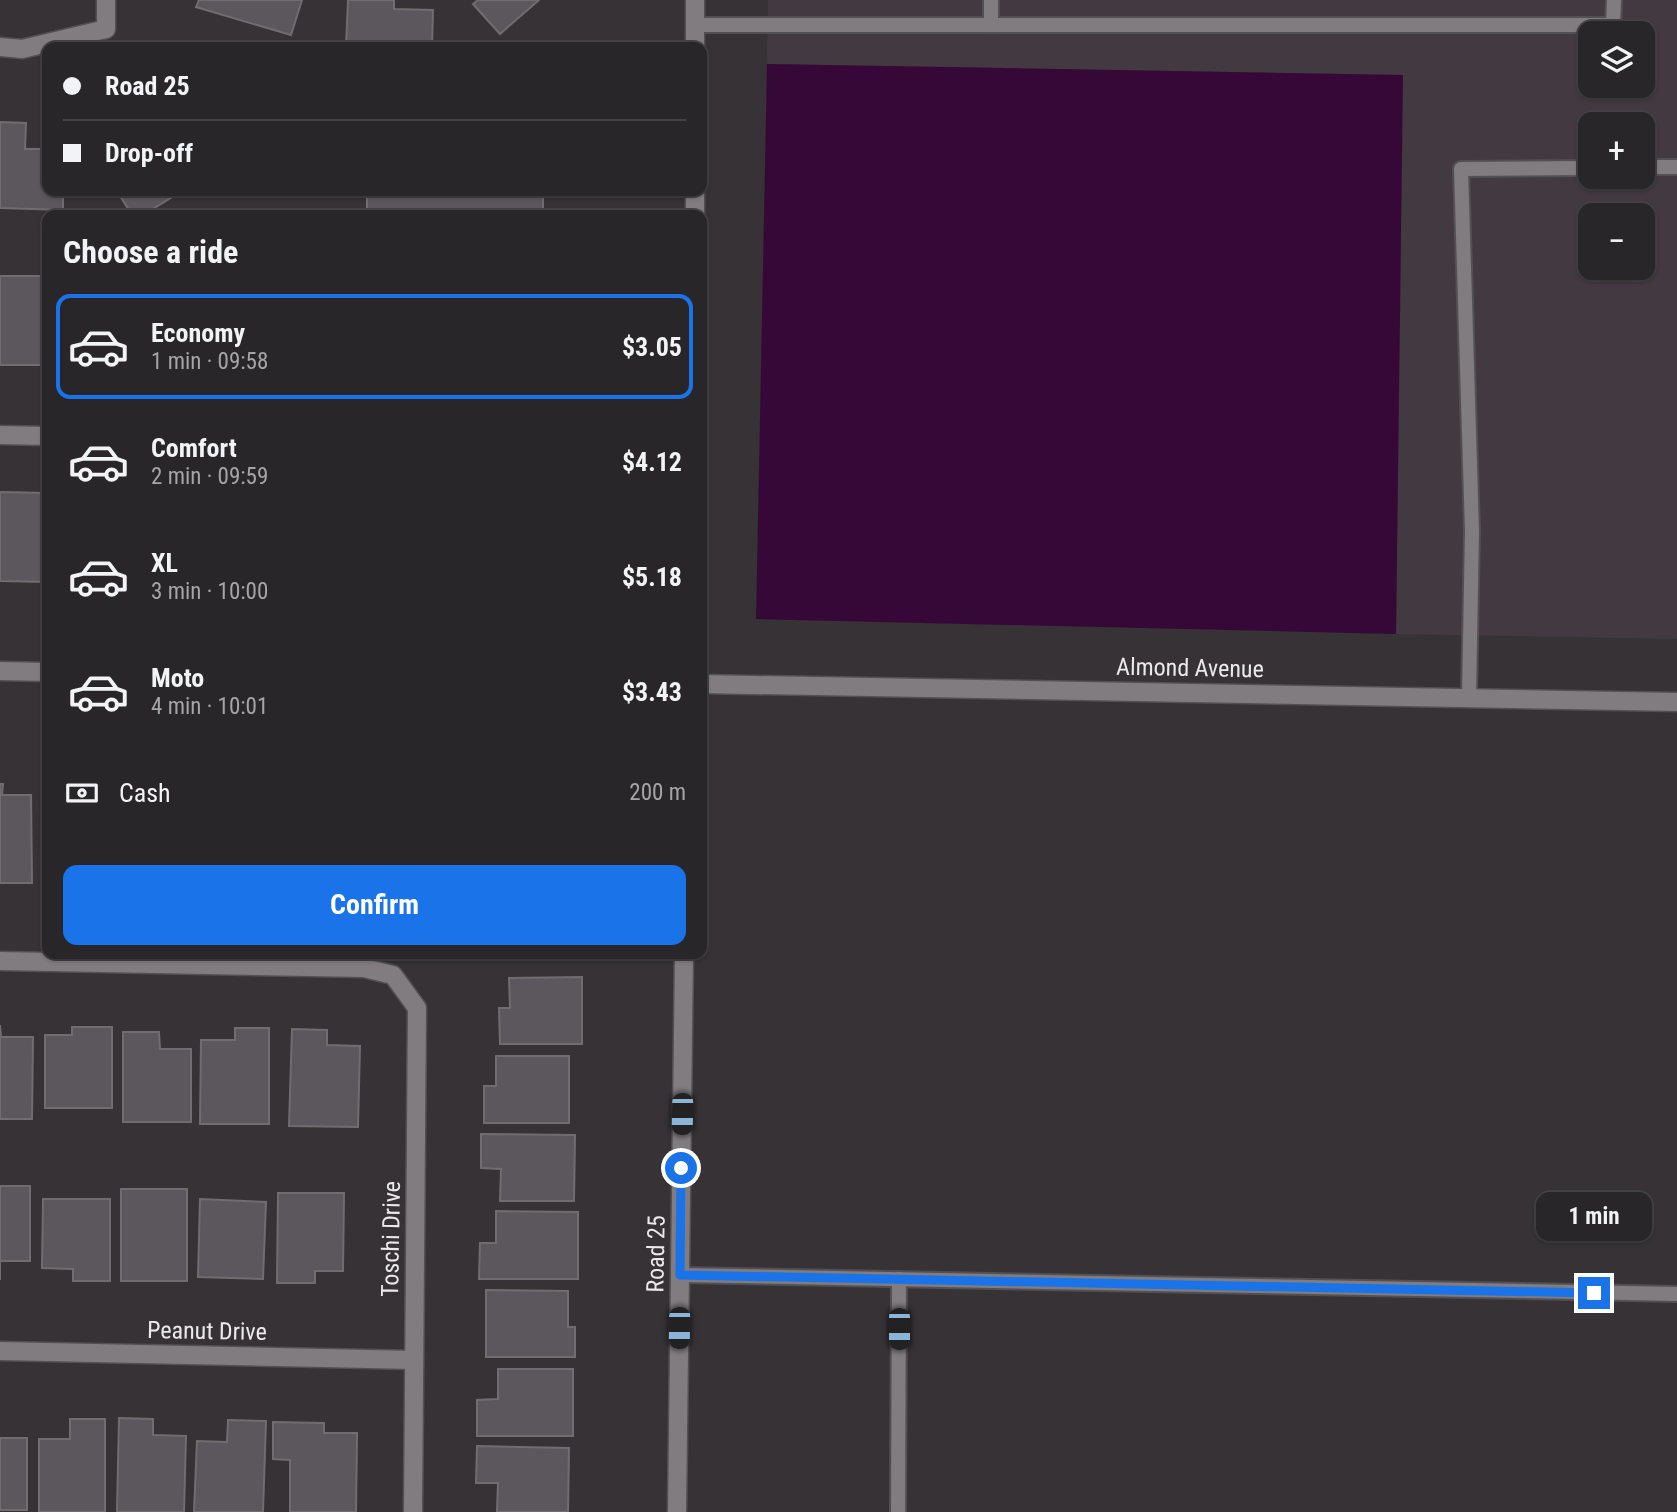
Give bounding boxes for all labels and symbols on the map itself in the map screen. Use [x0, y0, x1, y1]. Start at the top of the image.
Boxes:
street label: Almond Avenue [1116, 653, 1264, 683]
car [672, 1093, 693, 1135]
route start [665, 1152, 697, 1184]
street label: Toschi Drive [376, 1181, 406, 1297]
callout: 1 min [1536, 1192, 1652, 1240]
street label: Road 25 [641, 1215, 671, 1293]
route end [1578, 1277, 1610, 1309]
car [669, 1307, 690, 1349]
car [889, 1308, 910, 1350]
street label: Peanut Drive [147, 1316, 267, 1346]

